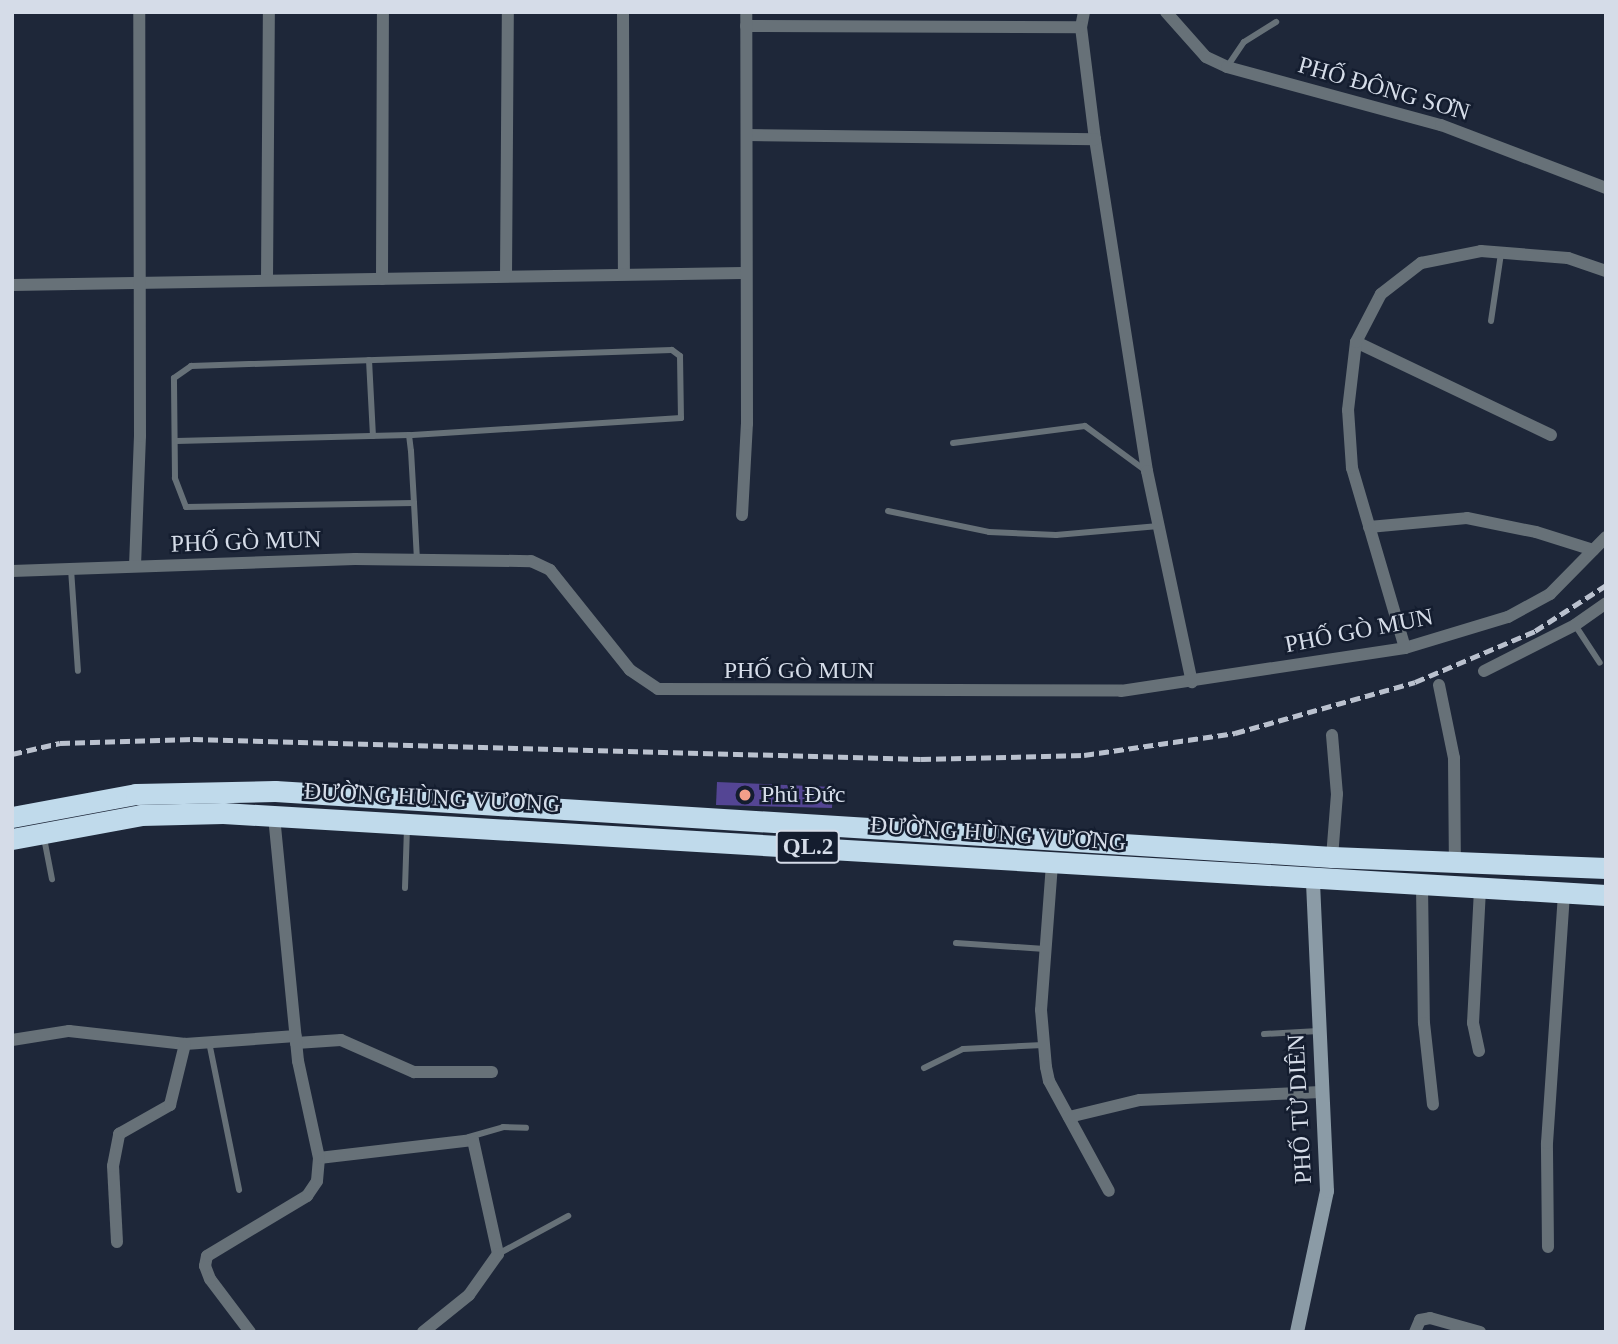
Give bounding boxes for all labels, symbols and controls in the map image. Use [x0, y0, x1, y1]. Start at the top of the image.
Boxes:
street label: PHỐ ĐÔNG SƠN [1295, 51, 1473, 127]
street label: PHỐ GÒ MUN [170, 525, 322, 559]
street label: PHỐ GÒ MUN [1282, 602, 1436, 660]
street label: PHỐ GÒ MUN [724, 657, 874, 685]
street label: ĐƯỜNG HÙNG VƯƠNG [303, 777, 561, 819]
place label: Phủ Đức [761, 781, 845, 809]
marker: Phủ Đức [735, 785, 755, 805]
street label: ĐƯỜNG HÙNG VƯƠNG [869, 811, 1127, 857]
road number: QL.2 [775, 828, 841, 866]
street label: PHỐ TỪ DIÊN [1282, 1033, 1318, 1185]

